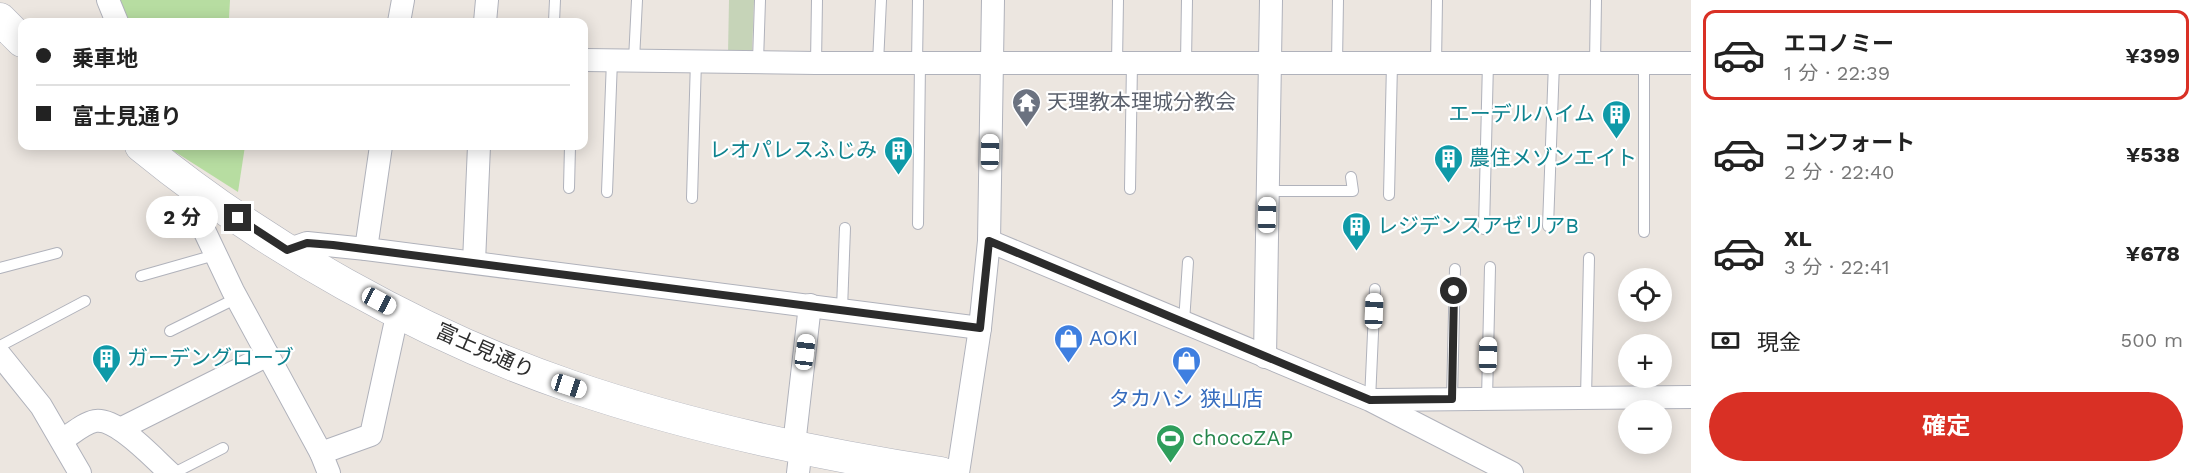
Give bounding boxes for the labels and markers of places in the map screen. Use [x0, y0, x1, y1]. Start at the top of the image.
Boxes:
temple icon: 天理教本理城分教会 [1010, 86, 1042, 128]
place label: 天理教本理城分教会 [1047, 89, 1236, 114]
building icon: エーデルハイム [1600, 98, 1632, 140]
place label: エーデルハイム [1449, 101, 1595, 126]
building icon: レオパレスふじみ [882, 134, 914, 176]
place label: レオパレスふじみ [709, 137, 877, 162]
building icon: 農住メゾンエイト [1432, 142, 1464, 184]
place label: 農住メゾンエイト [1469, 145, 1637, 170]
building icon: レジデンスアゼリアB [1340, 210, 1372, 252]
place label: レジデンスアゼリアB [1377, 213, 1579, 238]
shop icon: AOKI [1052, 322, 1084, 364]
place label: AOKI [1089, 325, 1138, 350]
building icon: ガーデングローブ [90, 342, 122, 384]
shop icon: タカハシ 狭山店 [1170, 344, 1202, 386]
place label: ガーデングローブ [127, 345, 294, 370]
place label: タカハシ 狭山店 [1109, 386, 1263, 411]
sports icon: chocoZAP [1155, 422, 1187, 464]
place label: chocoZAP [1192, 425, 1293, 450]

